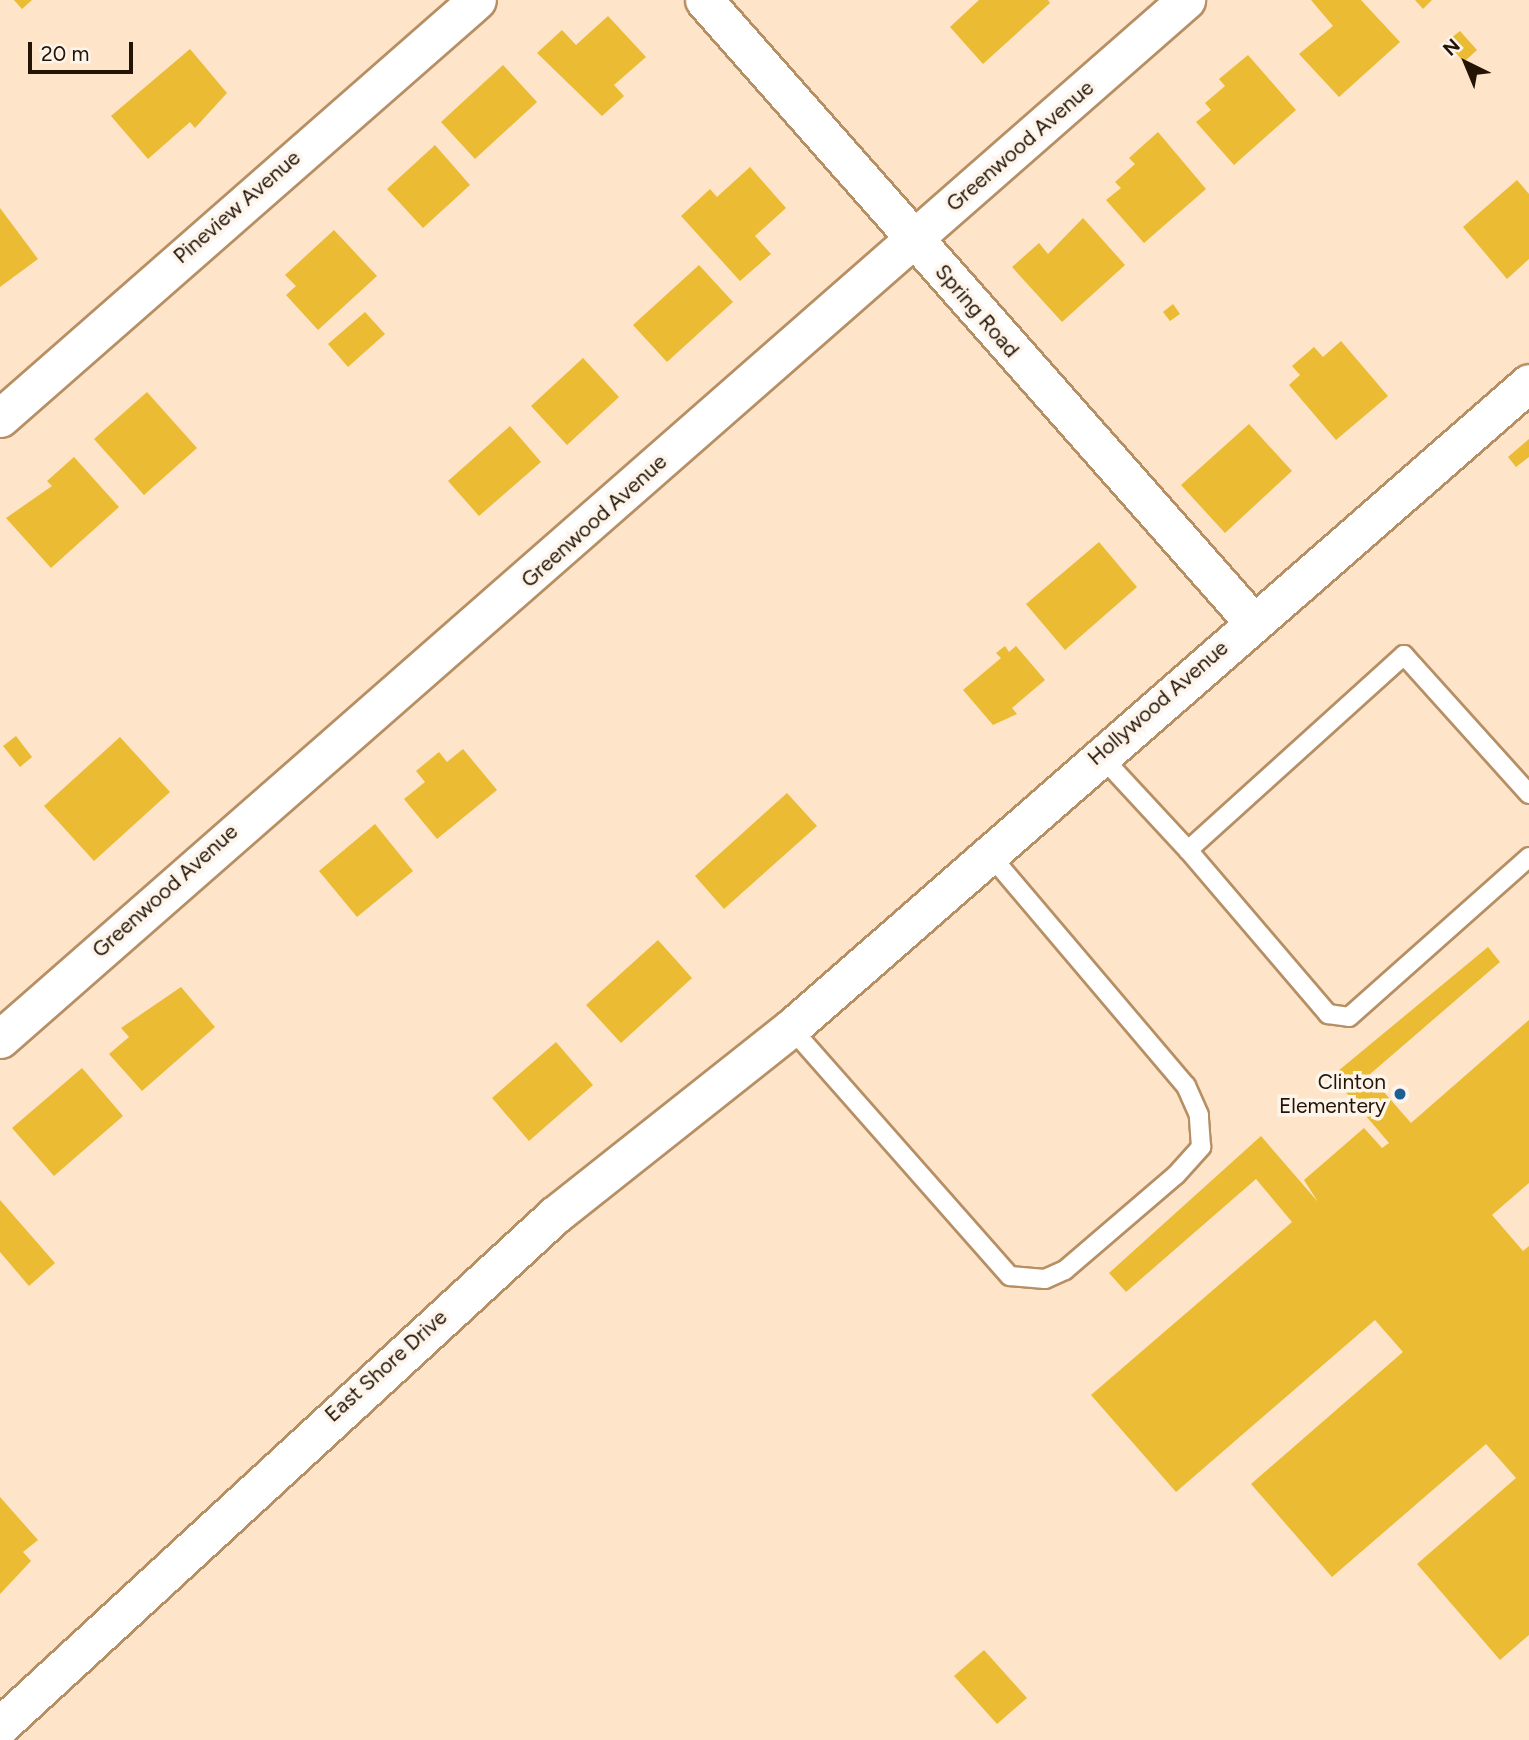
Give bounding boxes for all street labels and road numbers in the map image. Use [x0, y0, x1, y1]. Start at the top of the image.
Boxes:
street label: Greenwood Avenue [941, 75, 1099, 217]
street label: Pineview Avenue [169, 145, 305, 269]
street label: Spring Road [930, 259, 1024, 363]
street label: Greenwood Avenue [516, 449, 672, 593]
street label: Hollywood Avenue [1083, 635, 1233, 771]
street label: Greenwood Avenue [87, 819, 243, 963]
street label: East Shore Drive [320, 1305, 452, 1427]

